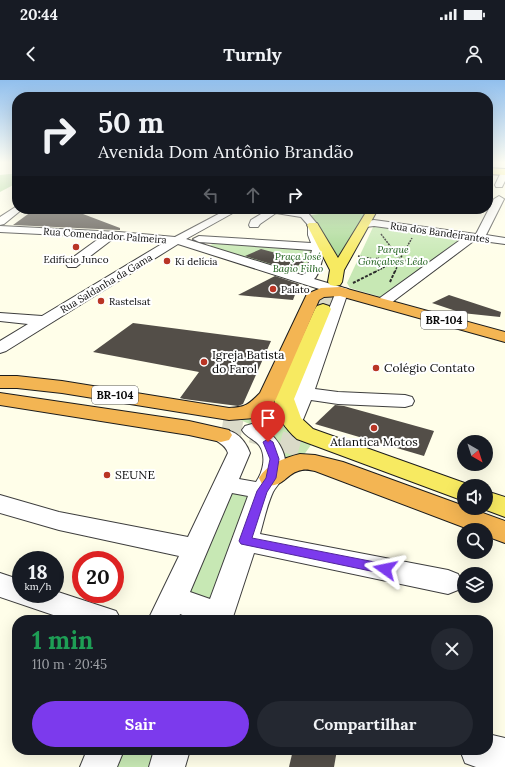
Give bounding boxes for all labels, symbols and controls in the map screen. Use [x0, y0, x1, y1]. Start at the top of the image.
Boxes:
text: 20:44 [20, 5, 58, 24]
icon: back [20, 43, 42, 65]
text: Turnly [223, 43, 282, 66]
icon: person [463, 43, 485, 65]
text: 50 m [98, 105, 164, 141]
icon: right [32, 108, 84, 160]
text: Avenida Dom Antônio Brandão [98, 140, 354, 163]
icon: left [200, 184, 222, 206]
icon: ahead [242, 184, 264, 206]
icon: right [284, 184, 306, 206]
street label: Rua dos Bandeirantes [389, 219, 491, 246]
street label: Rua Comendador Palmeira [43, 225, 167, 246]
marker: Edifício Junco [71, 242, 81, 252]
park label: Parque Gonçalves Lêdo [358, 243, 428, 268]
park label: Praça José Bagio Filho [273, 250, 323, 275]
street label: Rua Saldanha da Gama [58, 251, 155, 316]
place label: Edifício Junco [43, 253, 109, 266]
place label: Ki delícia [175, 255, 218, 268]
marker: Ki delícia [162, 256, 172, 266]
place label: Palato [281, 283, 310, 296]
marker: Palato [268, 284, 278, 294]
place label: Rastelsat [109, 295, 151, 308]
marker: Rastelsat [96, 296, 106, 306]
road number: BR-104 [421, 311, 467, 329]
place label: Igreja Batista do Farol [212, 347, 285, 376]
marker: Igreja Batista do Farol [199, 357, 209, 367]
place label: Colégio Contato [384, 360, 475, 375]
marker: Colégio Contato [371, 363, 381, 373]
road number: BR-104 [92, 386, 138, 404]
pin [251, 401, 285, 442]
icon: arrive [257, 407, 279, 429]
marker: Atlantica Motos [369, 423, 379, 433]
place label: Atlantica Motos [329, 434, 418, 449]
north arrow [457, 435, 493, 471]
map controls [457, 435, 493, 603]
place label: SEUNE [115, 467, 155, 482]
marker: SEUNE [102, 470, 112, 480]
button: sound [457, 479, 493, 515]
button: search [457, 523, 493, 559]
position arrow [364, 548, 406, 590]
speed limit sign: 20 [72, 551, 124, 603]
text: 18 [28, 559, 48, 584]
button: layers [457, 567, 493, 603]
text: km/h [24, 580, 52, 593]
text: 1 min [32, 625, 93, 656]
button: close [431, 628, 473, 670]
text: 110 m · 20:45 [32, 656, 107, 673]
button: Sair [32, 701, 249, 747]
button: Compartilhar [257, 701, 473, 747]

